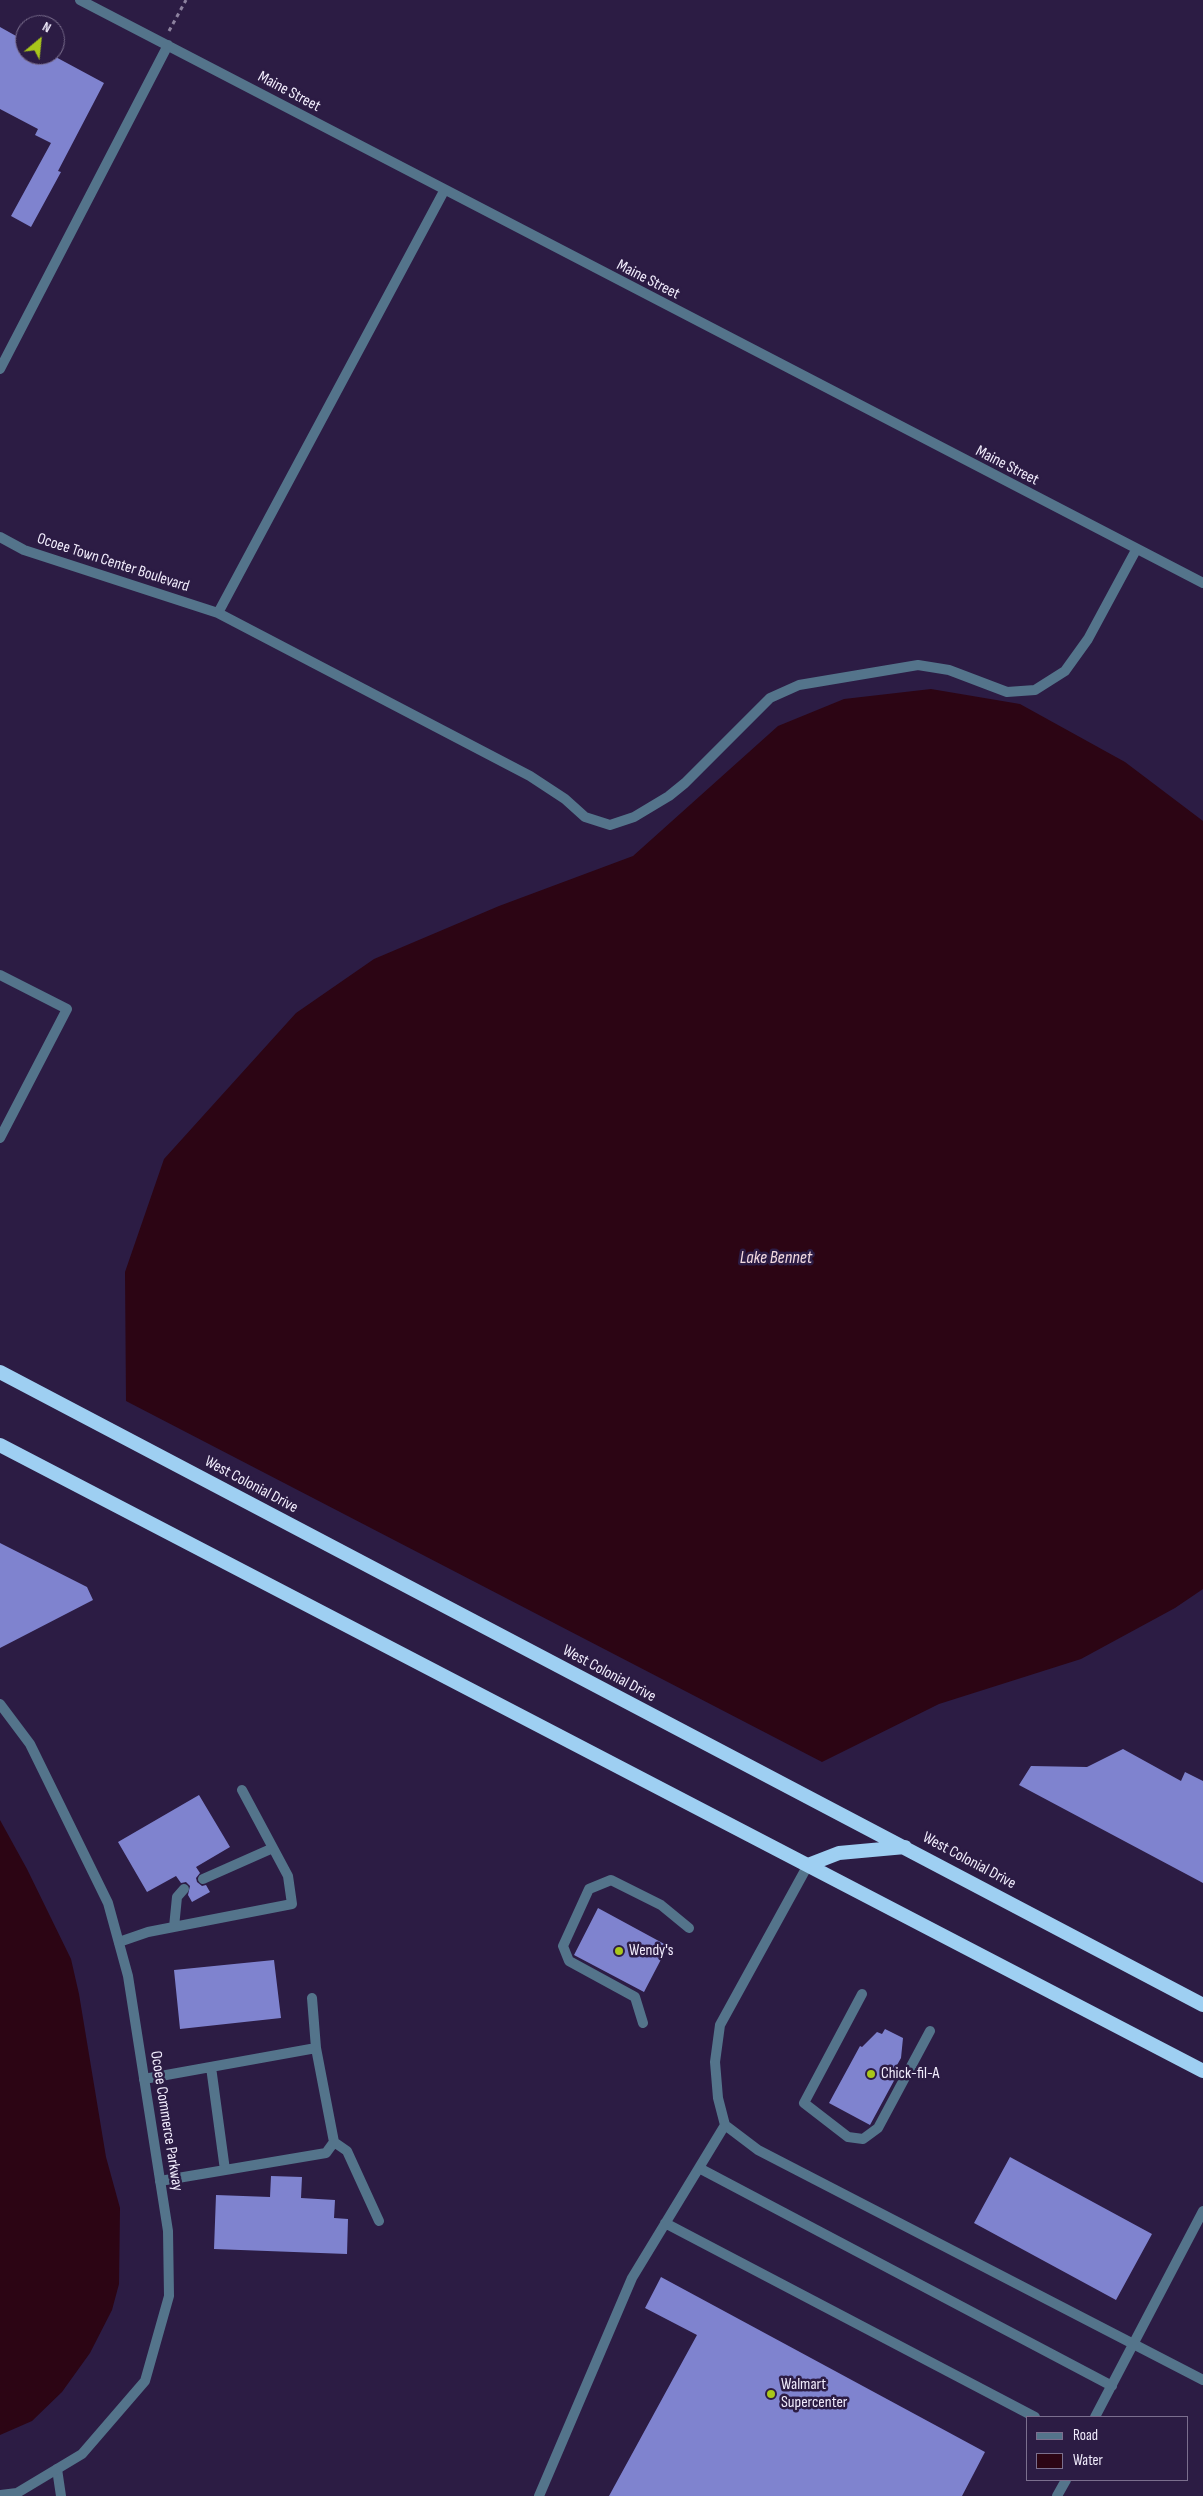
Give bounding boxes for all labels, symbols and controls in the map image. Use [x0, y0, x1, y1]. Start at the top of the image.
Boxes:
north arrow [15, 15, 65, 65]
text: N [40, 18, 54, 36]
street label: Maine Street [254, 68, 324, 116]
street label: Maine Street [613, 256, 683, 304]
street label: Maine Street [972, 442, 1042, 490]
street label: Ocoee Town Center Boulevard [34, 529, 192, 597]
water label: Lake Bennet [740, 1247, 812, 1269]
street label: West Colonial Drive [201, 1452, 301, 1518]
street label: West Colonial Drive [559, 1641, 659, 1707]
street label: West Colonial Drive [919, 1828, 1019, 1894]
place label: Wendy's [629, 1941, 674, 1961]
marker: Wendy's [613, 1945, 625, 1957]
street label: Ocoee Commerce Parkway [145, 2050, 187, 2192]
place label: Chick-fil-A [881, 2064, 939, 2084]
marker: Chick-fil-A [865, 2068, 877, 2080]
place label: Walmart Supercenter [781, 2375, 847, 2413]
marker: Walmart Supercenter [765, 2388, 777, 2400]
legend [1026, 2416, 1188, 2481]
text: Road [1073, 2426, 1098, 2445]
text: Water [1073, 2451, 1103, 2470]

